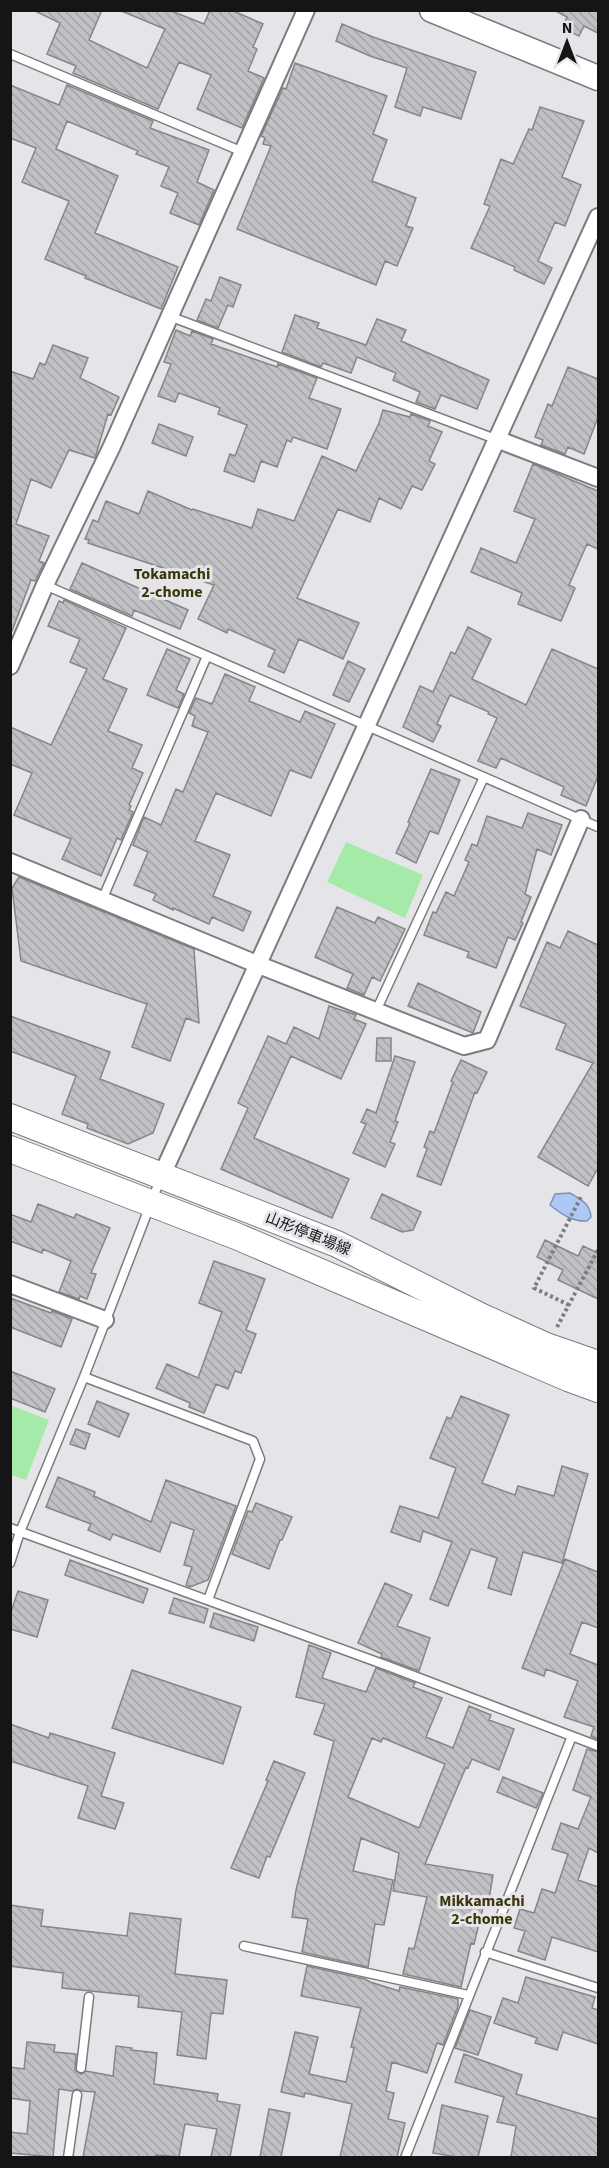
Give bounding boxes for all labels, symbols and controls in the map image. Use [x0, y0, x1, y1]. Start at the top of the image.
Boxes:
north arrow [537, 12, 597, 72]
text: N [562, 17, 572, 39]
district label: Tokamachi 2-chome [134, 563, 210, 603]
street label: 山形停車場線 [262, 1207, 354, 1261]
district label: Mikkamachi 2-chome [439, 1890, 525, 1930]

